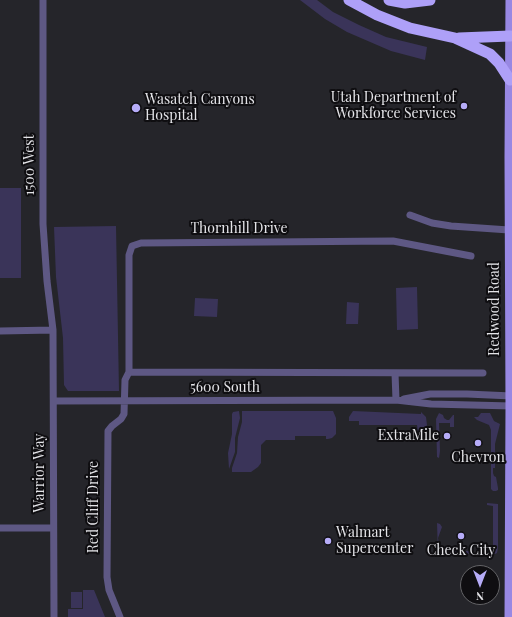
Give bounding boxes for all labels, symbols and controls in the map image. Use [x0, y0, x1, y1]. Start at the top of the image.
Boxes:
place label: Utah Department of Workforce Services [331, 90, 456, 122]
place label: Wasatch Canyons Hospital [145, 92, 255, 124]
marker: Utah Department of Workforce Services [459, 101, 469, 111]
marker: Wasatch Canyons Hospital [130, 102, 142, 114]
street label: 1500 West [22, 134, 38, 196]
street label: Thornhill Drive [190, 221, 288, 237]
street label: Redwood Road [487, 262, 503, 356]
street label: 5600 South [190, 380, 260, 396]
place label: ExtraMile [378, 428, 439, 444]
marker: ExtraMile [442, 431, 452, 441]
street label: Warrior Way [32, 434, 48, 512]
marker: Chevron [473, 438, 483, 448]
place label: Chevron [451, 450, 505, 466]
street label: Red Cliff Drive [86, 461, 102, 553]
place label: Walmart Supercenter [336, 525, 413, 558]
marker: Check City [456, 531, 466, 541]
marker: Walmart Supercenter [323, 536, 333, 546]
place label: Check City [427, 543, 495, 559]
north arrow [460, 565, 500, 605]
text: N [476, 589, 484, 604]

